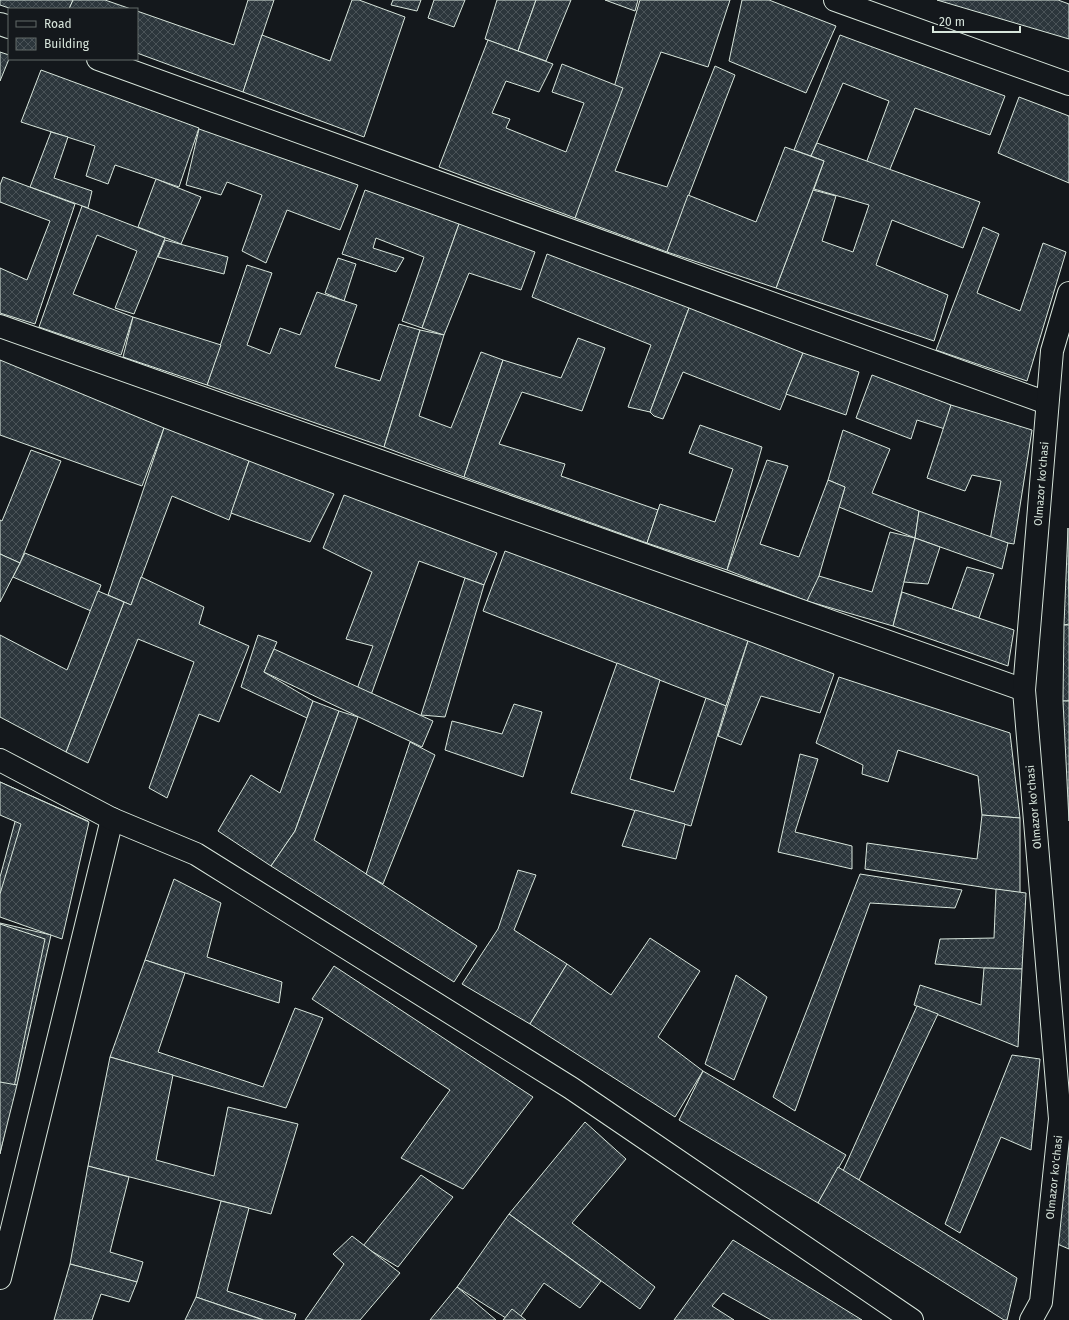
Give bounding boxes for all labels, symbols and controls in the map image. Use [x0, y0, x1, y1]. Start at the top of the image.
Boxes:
legend [8, 8, 138, 60]
scale bar [933, 8, 1020, 34]
text: 20 m [939, 15, 965, 29]
text: Road [44, 17, 72, 31]
text: Building [44, 37, 90, 51]
street label: Olmazor ko'chasi [1031, 441, 1051, 527]
street label: Olmazor ko'chasi [1024, 764, 1044, 850]
street label: Olmazor ko'chasi [1043, 1134, 1065, 1220]

